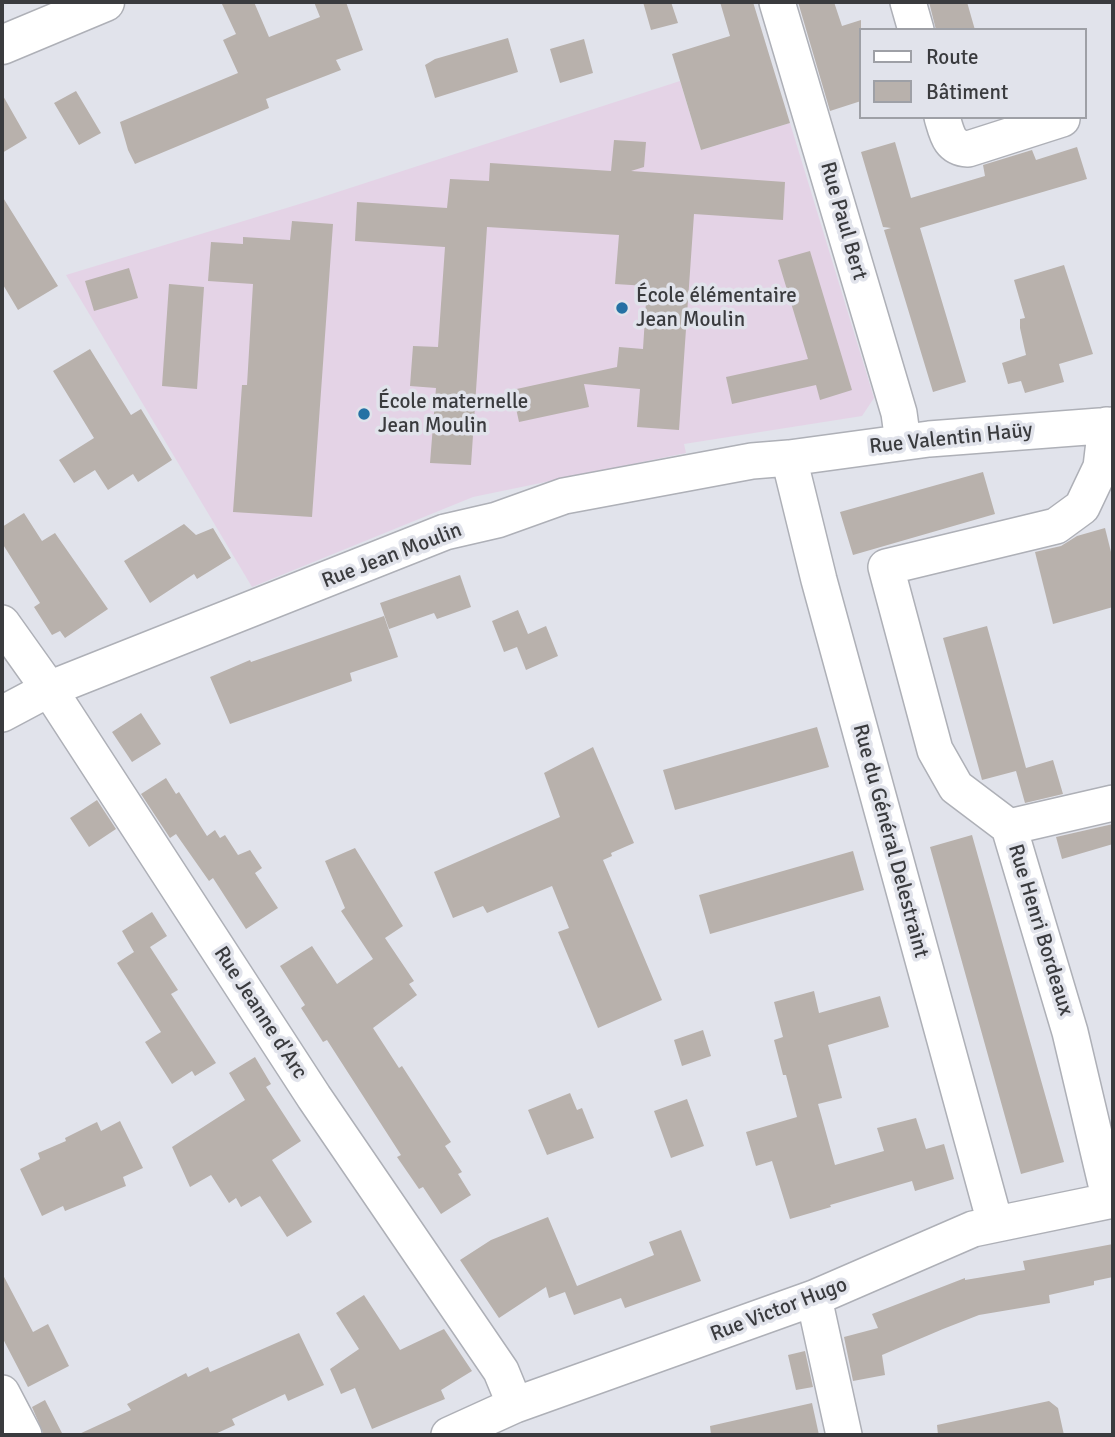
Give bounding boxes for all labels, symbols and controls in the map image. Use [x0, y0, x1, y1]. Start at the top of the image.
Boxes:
legend [860, 28, 1087, 119]
text: Route [926, 44, 978, 70]
text: Bâtiment [926, 79, 1008, 105]
street label: Rue Paul Bert [814, 159, 872, 283]
place label: École élémentaire Jean Moulin [636, 283, 797, 333]
marker: École élémentaire Jean Moulin [614, 300, 630, 316]
place label: École maternelle Jean Moulin [378, 389, 528, 439]
marker: École maternelle Jean Moulin [356, 406, 372, 422]
street label: Rue Valentin Haüy [868, 418, 1034, 460]
street label: Rue Jean Moulin [318, 518, 466, 594]
street label: Rue du Général Delestraint [847, 721, 933, 961]
street label: Rue Henri Bordeaux [1002, 841, 1078, 1019]
street label: Rue Jeanne d'Arc [208, 942, 312, 1084]
street label: Rue Victor Hugo [707, 1272, 851, 1348]

